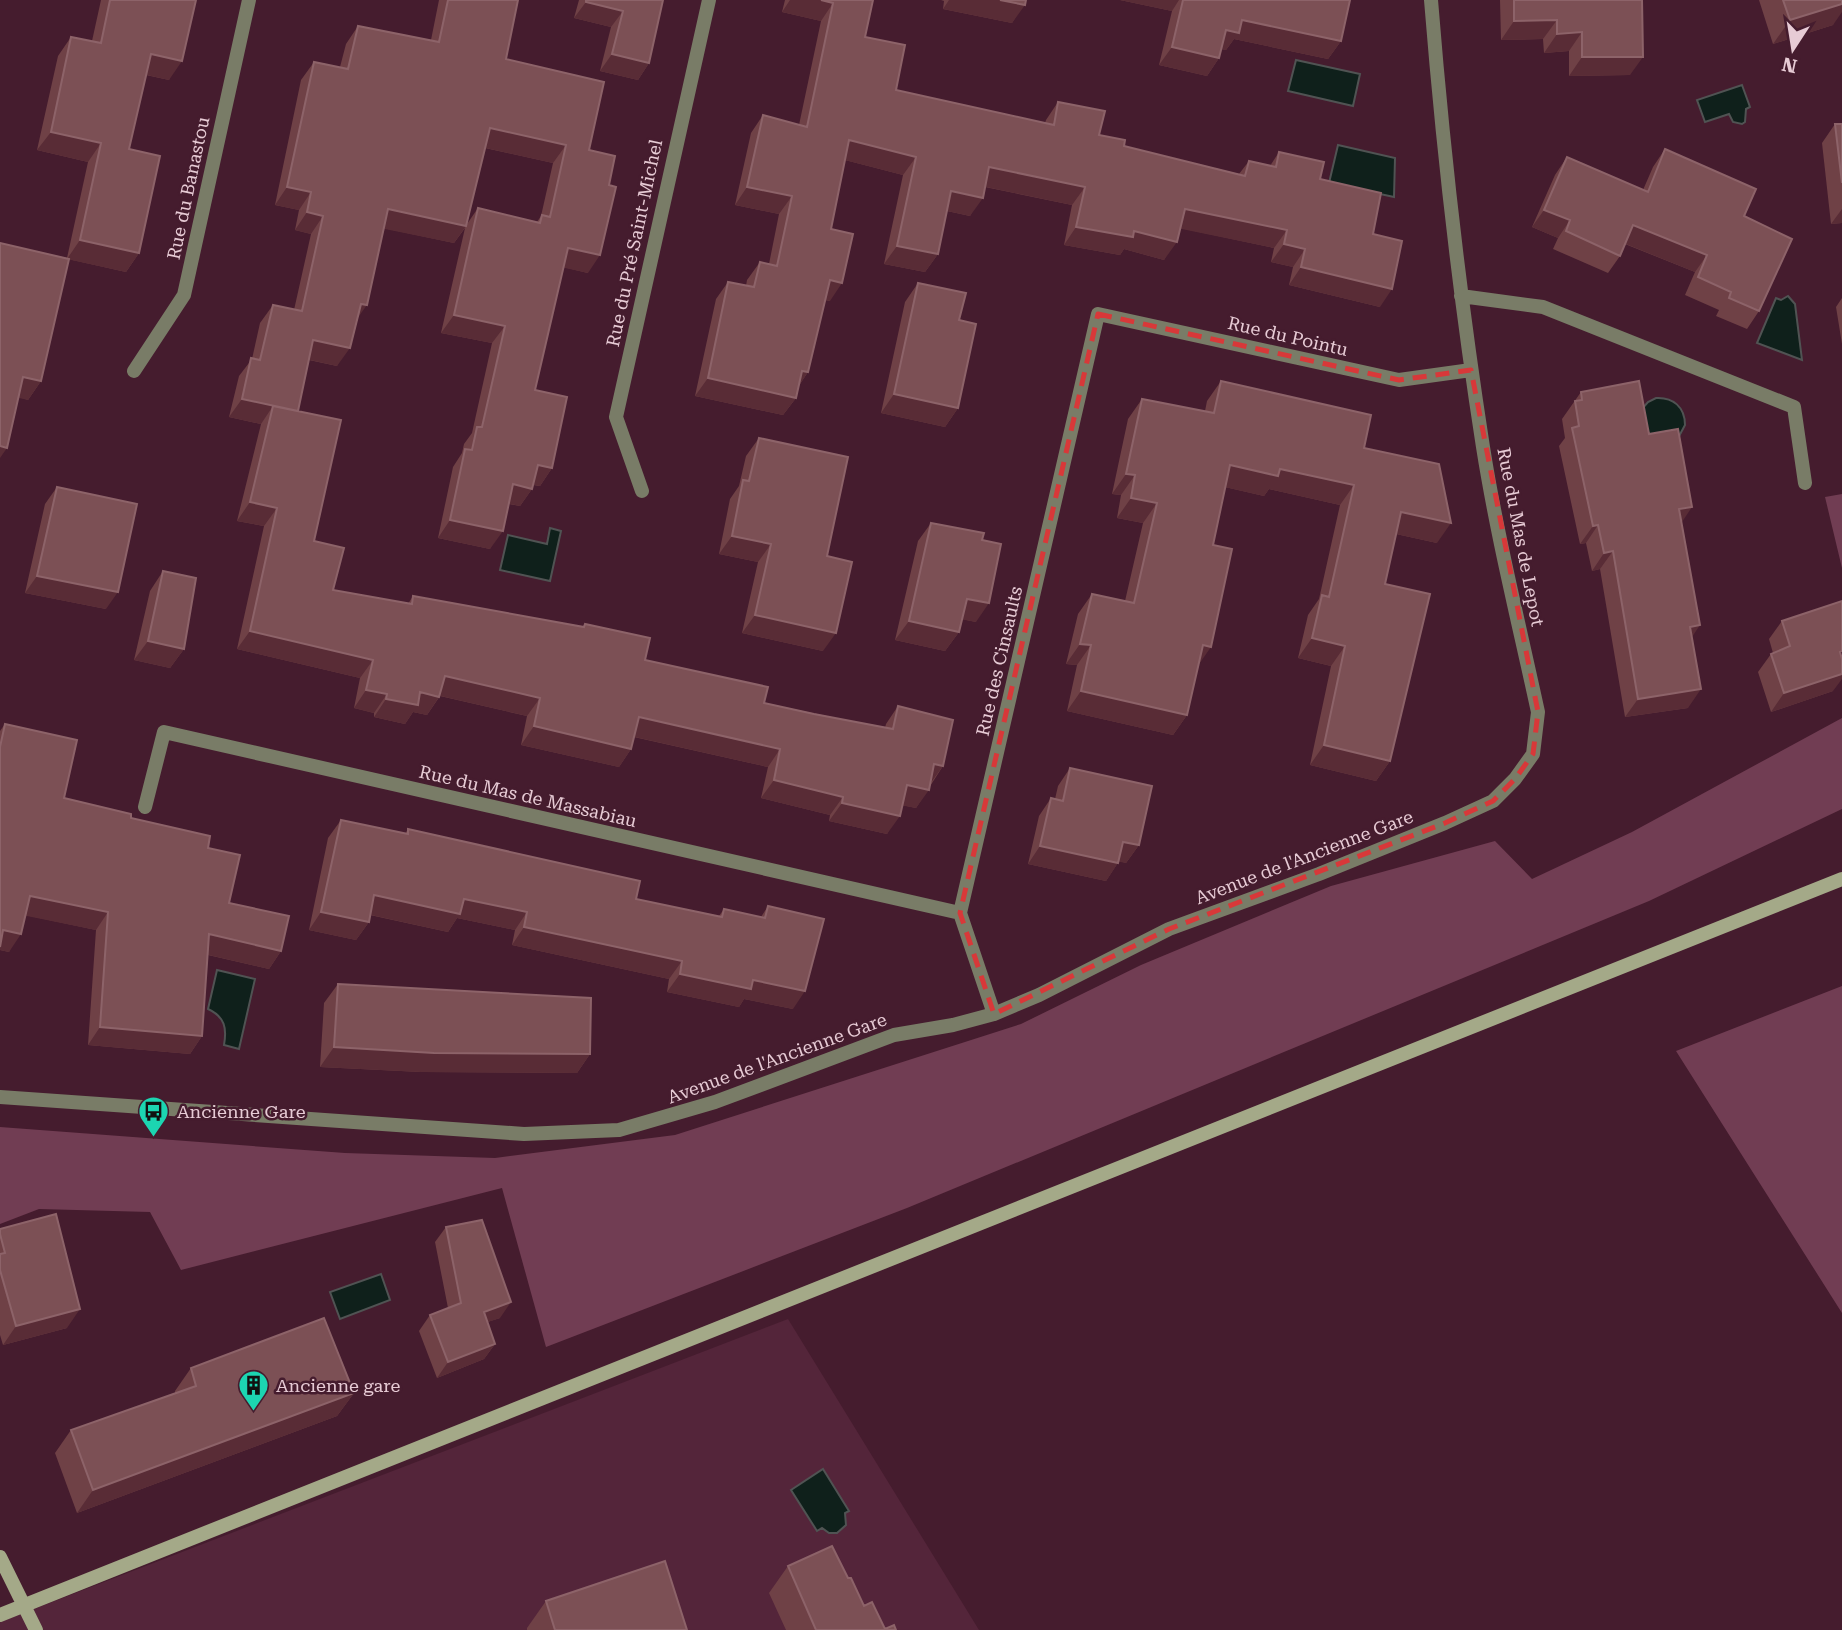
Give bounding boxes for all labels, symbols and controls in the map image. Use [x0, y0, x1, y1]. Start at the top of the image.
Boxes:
north arrow [1758, 14, 1828, 84]
text: N [1780, 52, 1799, 78]
street label: Rue du Banastou [163, 115, 213, 261]
street label: Rue du Pré Saint-Michel [602, 137, 666, 349]
street label: Rue du Pointu [1226, 312, 1350, 360]
street label: Rue du Mas de Lepot [1493, 446, 1549, 628]
street label: Rue des Cinsaults [972, 584, 1026, 738]
street label: Rue du Mas de Massabiau [417, 761, 639, 831]
street label: Avenue de l'Ancienne Gare [1192, 806, 1416, 908]
street label: Avenue de l'Ancienne Gare [665, 1008, 890, 1108]
bus stop icon: Ancienne Gare [137, 1094, 171, 1138]
place label: Ancienne Gare [177, 1101, 306, 1122]
building icon: Ancienne gare [236, 1368, 270, 1412]
place label: Ancienne gare [276, 1375, 400, 1396]

